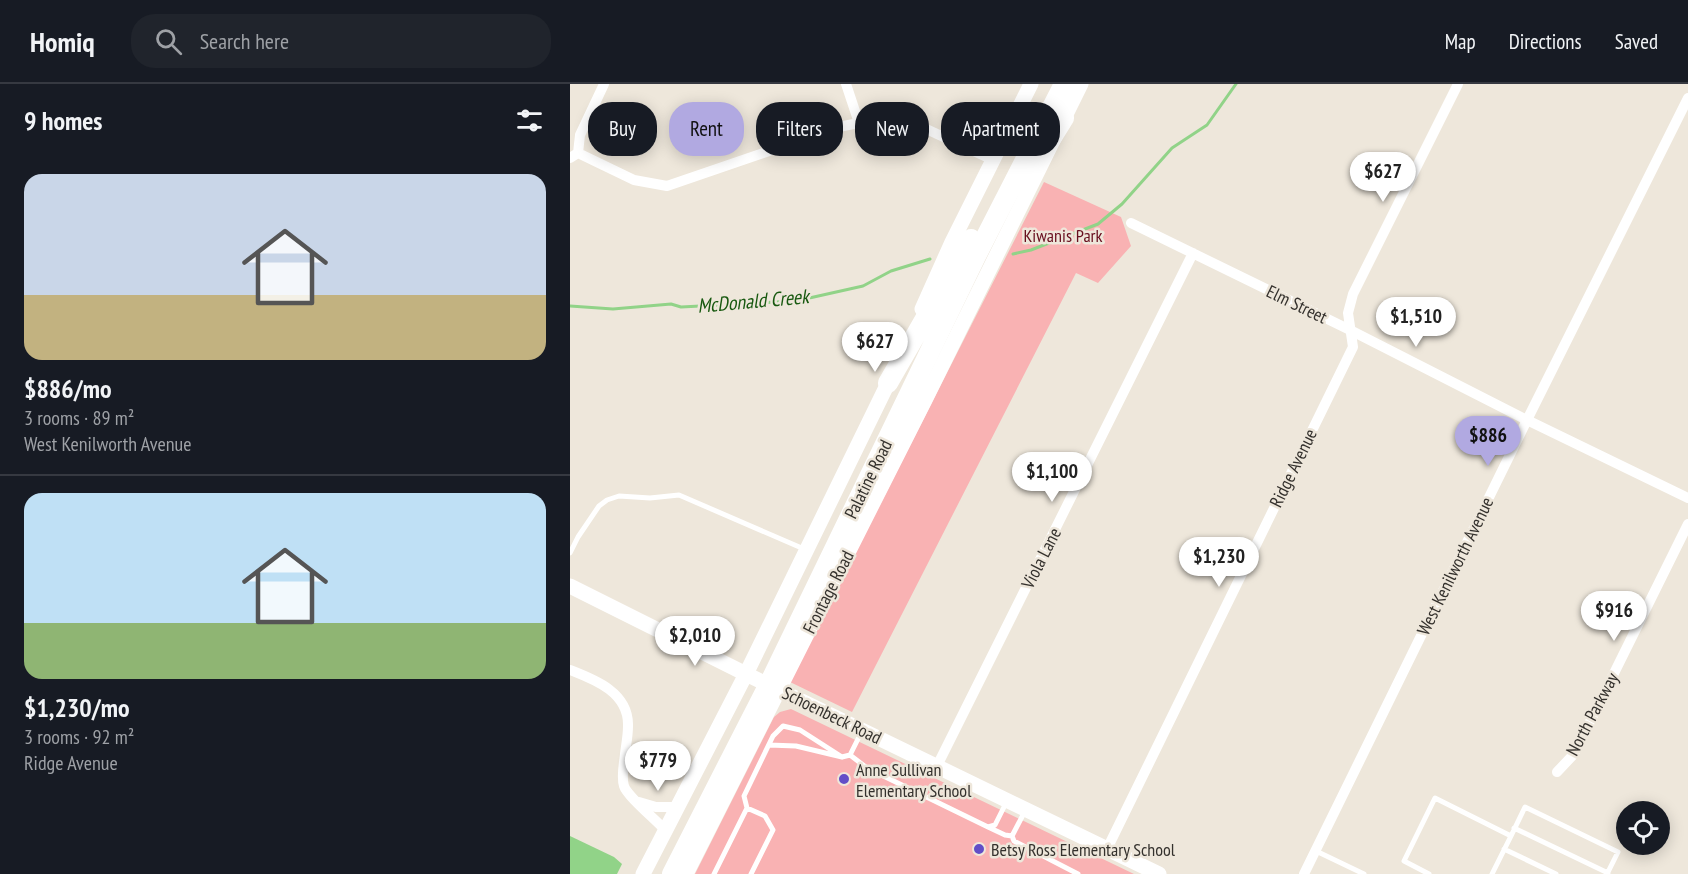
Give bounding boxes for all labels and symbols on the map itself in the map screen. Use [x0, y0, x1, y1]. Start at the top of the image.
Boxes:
pin: $627 [1347, 152, 1419, 203]
park label: Kiwanis Park [1023, 224, 1103, 247]
street label: Elm Street [1263, 279, 1331, 329]
water label: McDonald Creek [696, 283, 812, 319]
pin: $1,510 [1367, 297, 1465, 348]
pin: $627 [839, 322, 911, 373]
pin: $886 [1452, 416, 1524, 467]
street label: Ridge Avenue [1264, 425, 1322, 511]
street label: Palatine Road [839, 436, 897, 522]
pin: $1,100 [1003, 452, 1101, 503]
street label: West Kenilworth Avenue [1412, 493, 1498, 639]
street label: Viola Lane [1016, 524, 1066, 593]
pin: $1,230 [1170, 537, 1268, 588]
street label: Frontage Road [797, 547, 859, 637]
pin: $916 [1578, 591, 1650, 642]
pin: $2,010 [646, 616, 744, 667]
street label: North Parkway [1561, 668, 1624, 760]
street label: Schoenbeck Road [779, 681, 885, 749]
pin: $779 [622, 741, 694, 792]
place label: Anne Sullivan Elementary School [856, 758, 972, 802]
marker: Anne Sullivan Elementary School [837, 772, 851, 786]
place label: Betsy Ross Elementary School [991, 838, 1176, 861]
marker: Betsy Ross Elementary School [972, 842, 986, 856]

